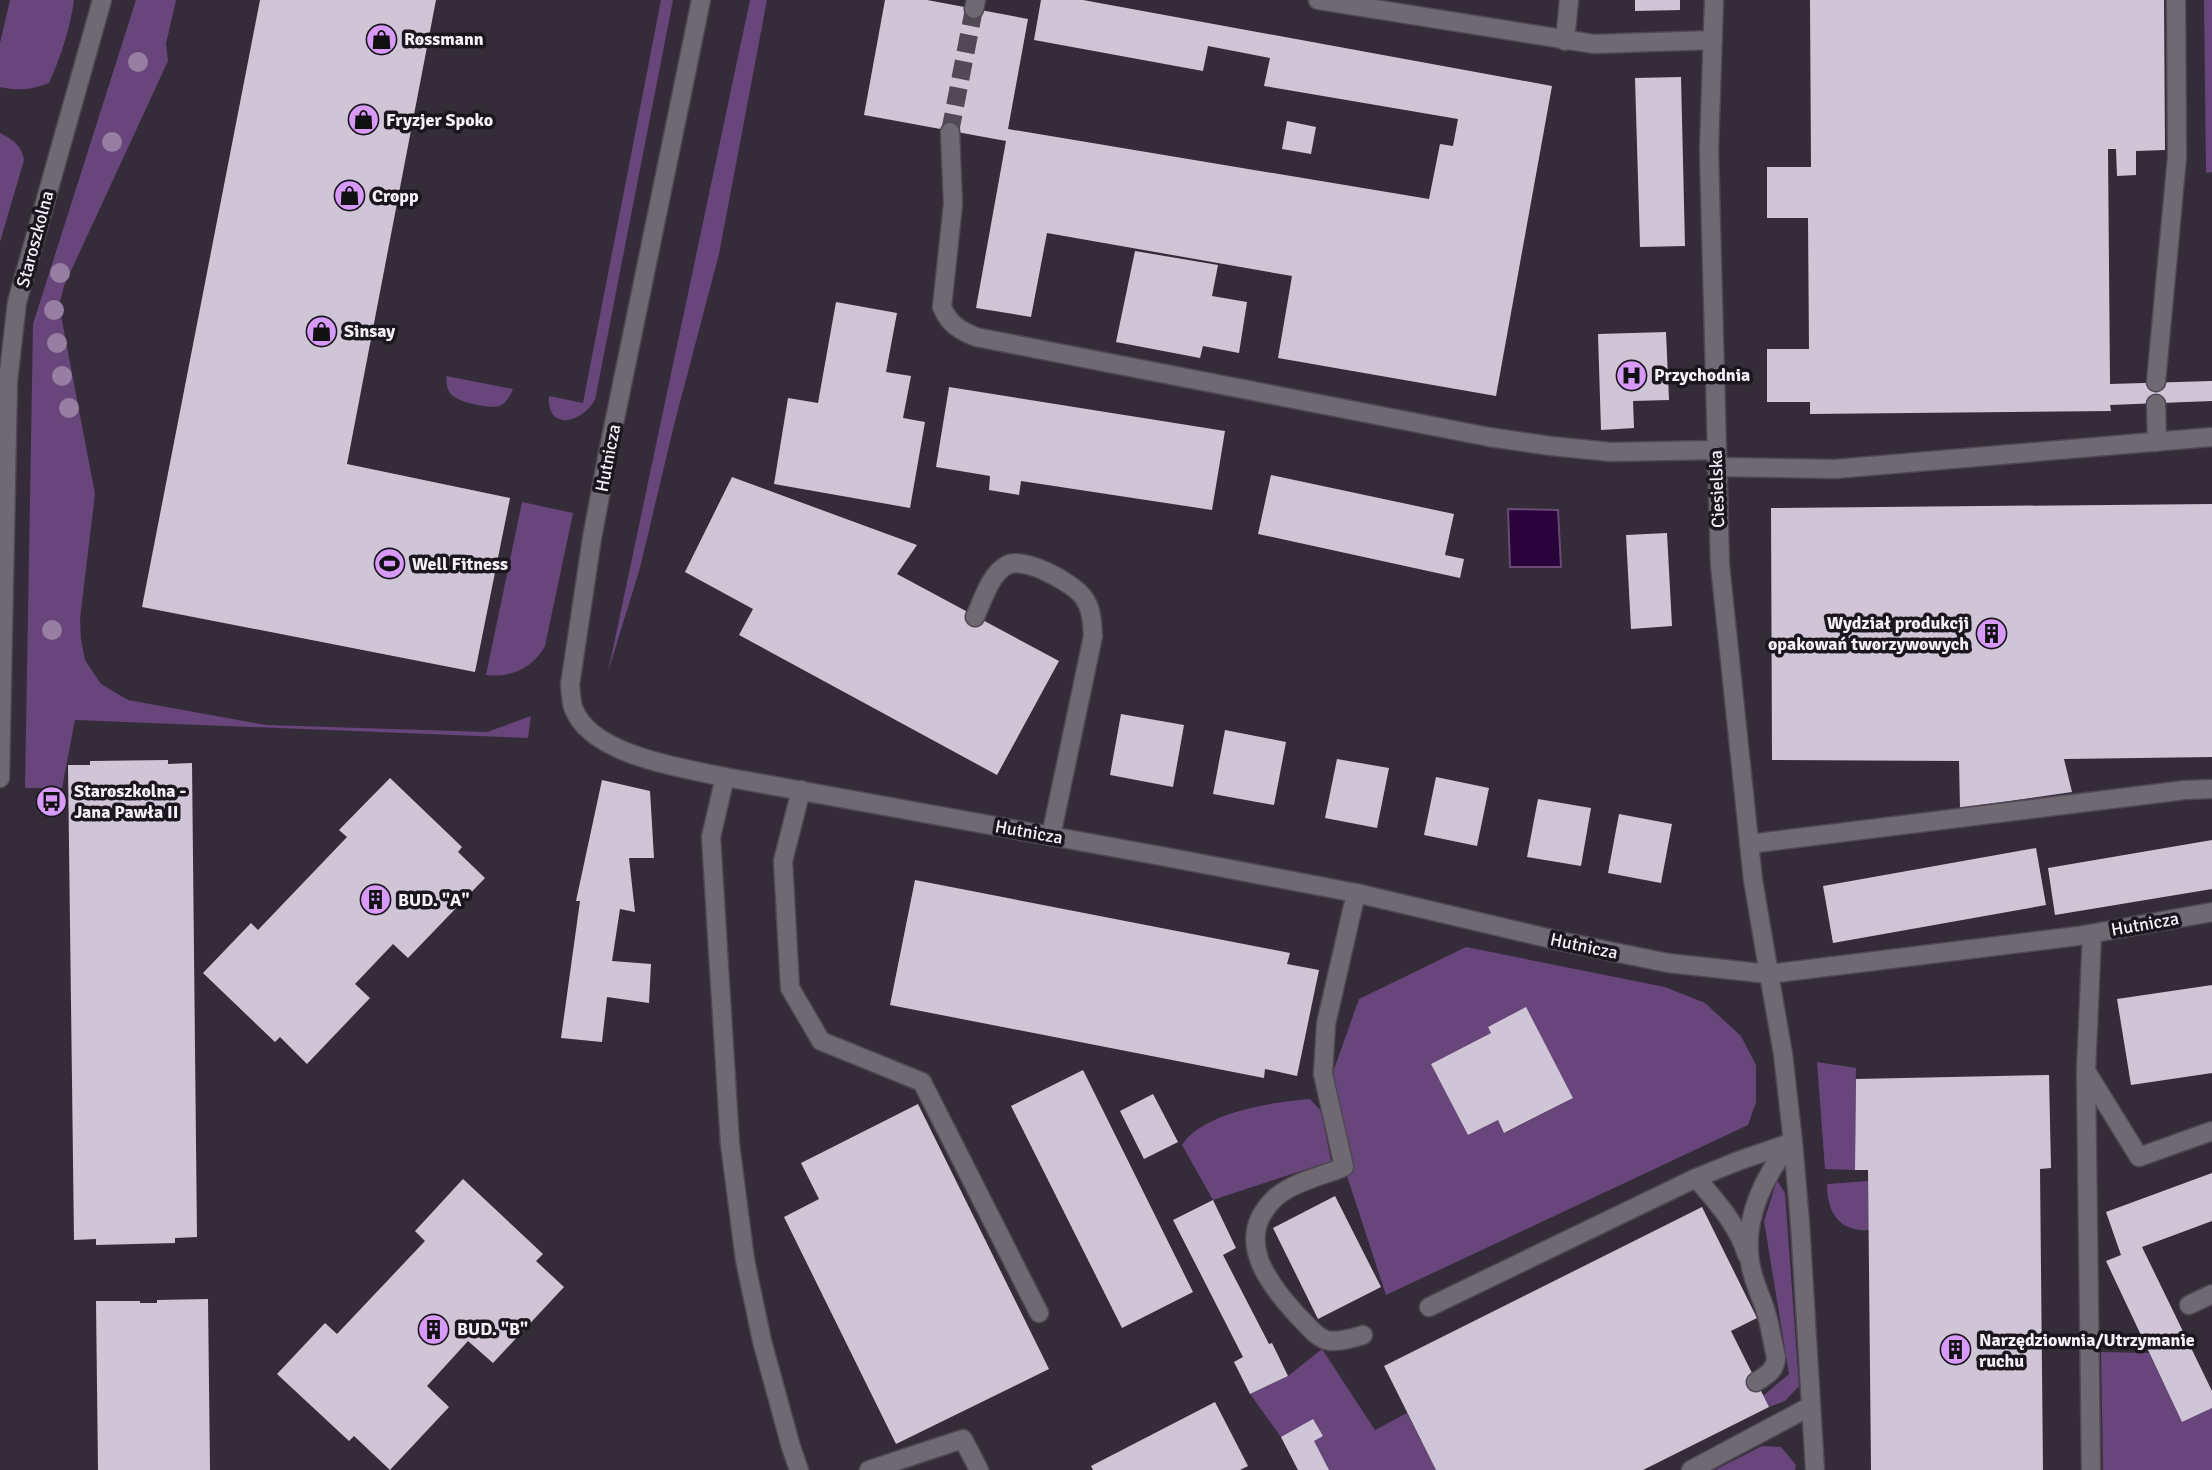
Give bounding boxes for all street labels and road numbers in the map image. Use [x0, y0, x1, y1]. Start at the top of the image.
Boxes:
street label: Staroszkolna [12, 188, 58, 290]
street label: Hutnicza [591, 422, 625, 494]
street label: Ciesielska [1705, 450, 1729, 528]
street label: Hutnicza [993, 815, 1065, 849]
street label: Hutnicza [2109, 907, 2181, 941]
street label: Hutnicza [1548, 928, 1620, 964]

